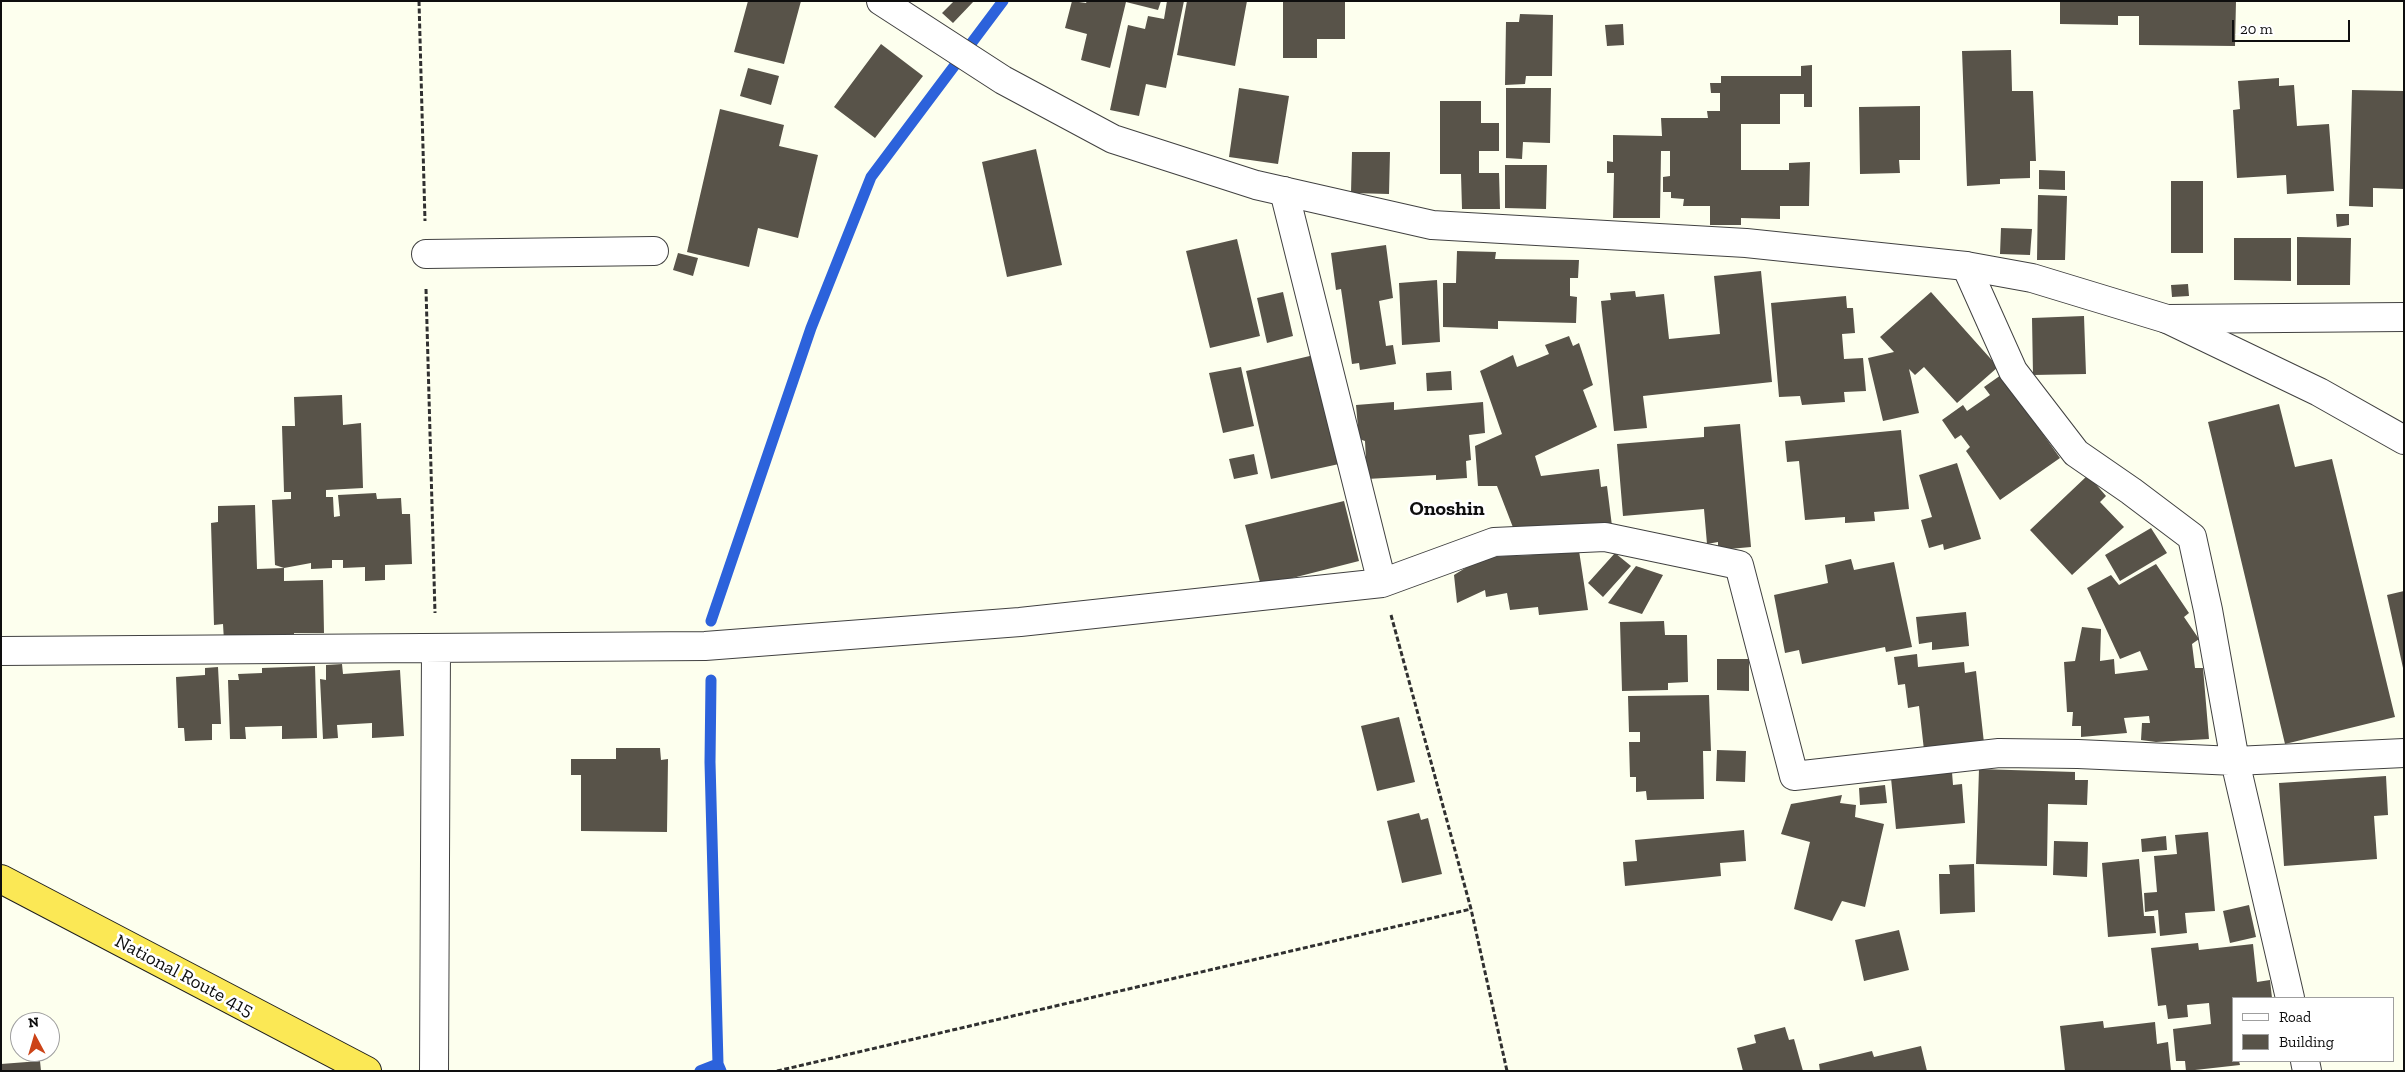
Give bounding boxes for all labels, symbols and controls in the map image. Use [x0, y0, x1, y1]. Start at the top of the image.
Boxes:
scale bar [2235, 10, 2352, 42]
text: 20 m [2240, 20, 2273, 38]
district label: Onoshin [1409, 497, 1485, 521]
street label: National Route 415 [111, 930, 257, 1022]
legend [2232, 997, 2395, 1062]
text: Road [2279, 1008, 2311, 1026]
north arrow [10, 1012, 60, 1062]
text: N [27, 1014, 40, 1032]
text: Building [2279, 1033, 2334, 1051]

